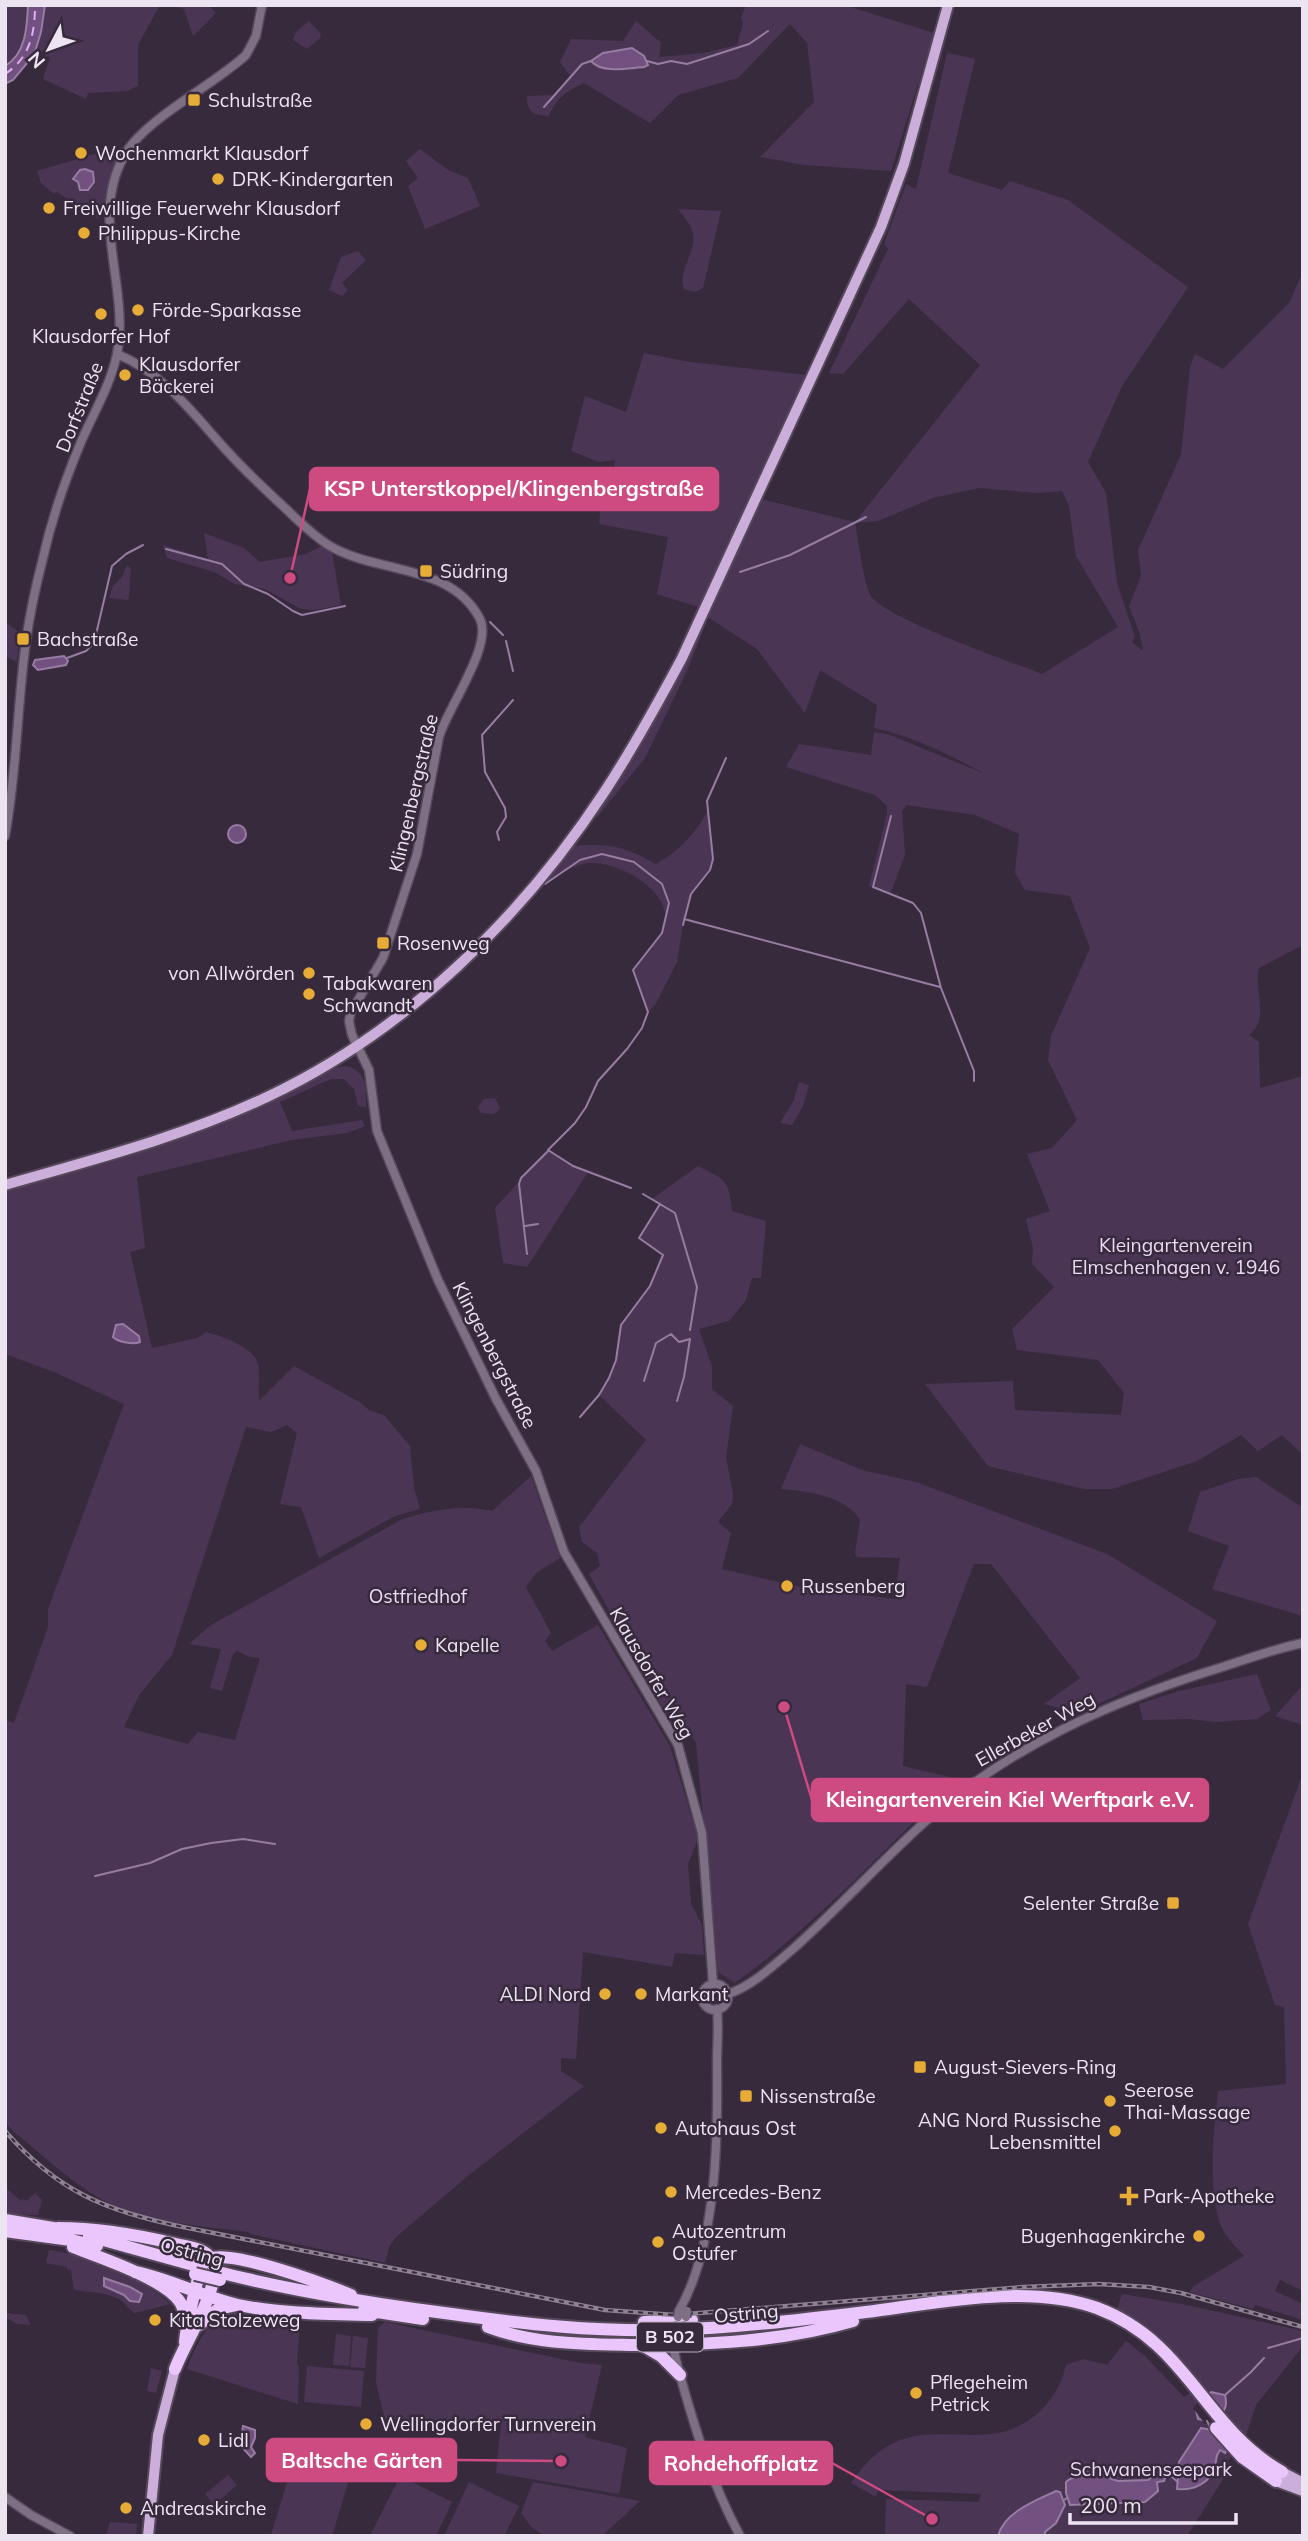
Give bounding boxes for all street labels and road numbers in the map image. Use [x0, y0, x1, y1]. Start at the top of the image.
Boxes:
street label: Dorfstraße [50, 358, 108, 456]
street label: Klingenbergstraße [383, 712, 443, 874]
street label: Klingenbergstraße [448, 1278, 542, 1432]
street label: Klausdorfer Weg [605, 1603, 699, 1743]
street label: Ellerbeker Weg [971, 1686, 1099, 1772]
street label: Ostring [158, 2232, 226, 2272]
street label: Ostring [713, 2298, 779, 2328]
road number: B 502 [637, 2322, 703, 2351]

